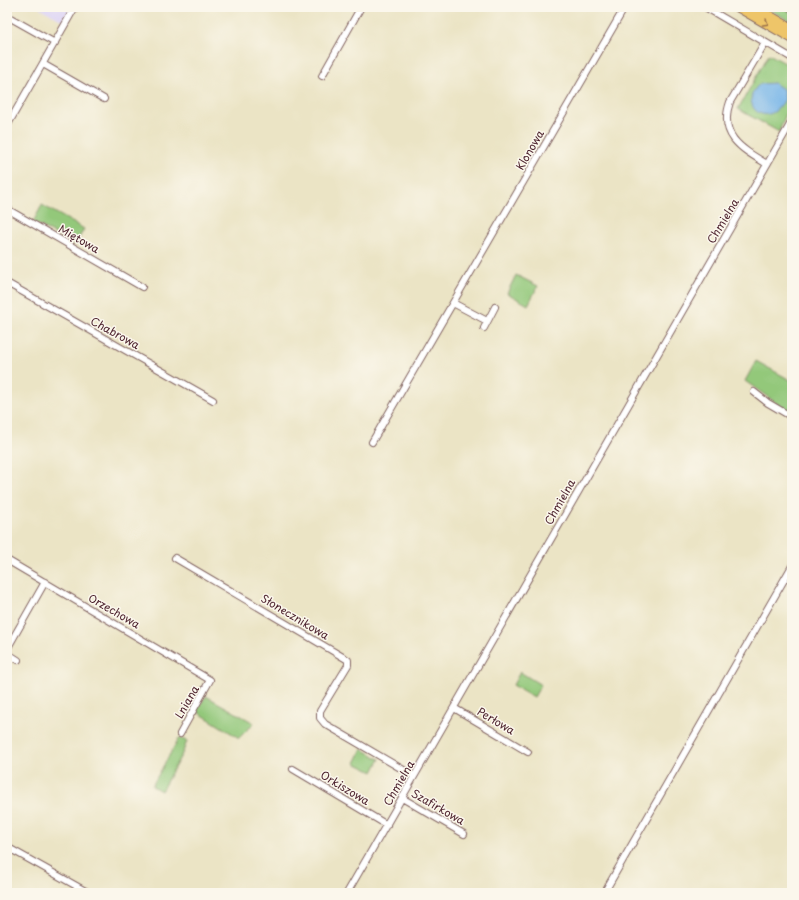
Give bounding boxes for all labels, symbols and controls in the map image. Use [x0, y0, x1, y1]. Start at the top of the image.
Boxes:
one-way arrow [762, 19, 769, 26]
street label: Klonowa [511, 126, 548, 173]
street label: Chmielna [702, 195, 743, 247]
street label: Miętowa [55, 220, 103, 257]
street label: Chabrowa [87, 312, 143, 353]
street label: Chmielna [540, 476, 579, 528]
street label: Orzechowa [85, 589, 143, 632]
street label: Słonecznikowa [258, 590, 333, 644]
street label: Lniana [170, 682, 203, 722]
street label: Perłowa [474, 703, 519, 739]
street label: Chmielna [379, 757, 419, 809]
street label: Orkiszowa [317, 766, 373, 809]
street label: Szafirkowa [408, 784, 468, 829]

